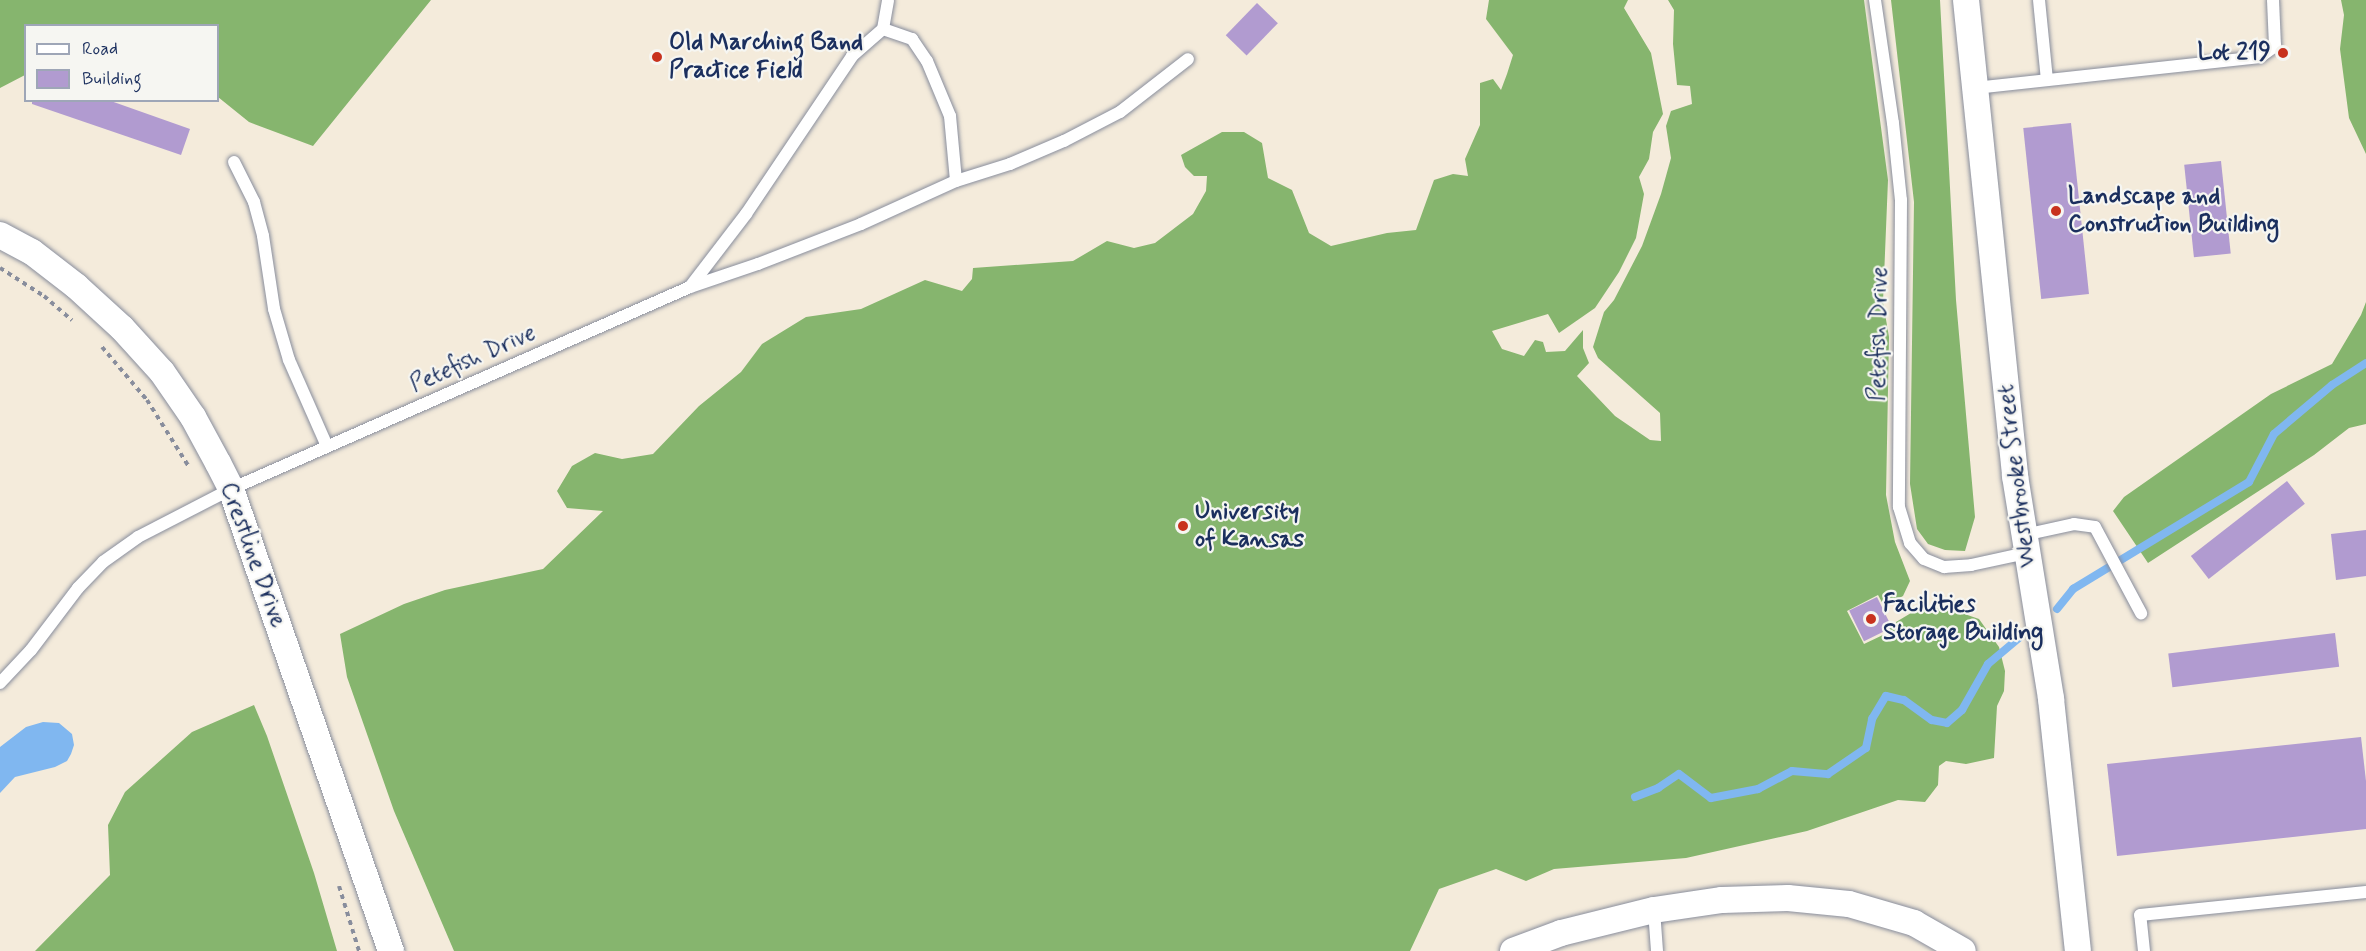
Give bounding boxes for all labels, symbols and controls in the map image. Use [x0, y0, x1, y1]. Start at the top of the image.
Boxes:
legend [24, 24, 219, 102]
place label: Old Marching Band Practice Field [669, 29, 865, 85]
text: Road [82, 37, 118, 61]
place label: Lot 219 [2197, 39, 2271, 67]
marker: Lot 219 [2276, 46, 2290, 60]
marker: Old Marching Band Practice Field [650, 50, 664, 64]
text: Building [82, 67, 142, 91]
place label: Landscape and Construction Building [2068, 183, 2278, 239]
marker: Landscape and Construction Building [2049, 204, 2063, 218]
street label: Petefish Drive [1863, 266, 1895, 402]
street label: Petefish Drive [406, 318, 540, 400]
street label: Westbrooke Street [1991, 381, 2043, 571]
street label: Crestline Drive [214, 479, 292, 631]
place label: University of Kansas [1195, 498, 1299, 554]
marker: University of Kansas [1176, 519, 1190, 533]
place label: Facilities Storage Building [1883, 591, 2045, 647]
marker: Facilities Storage Building [1864, 612, 1878, 626]

